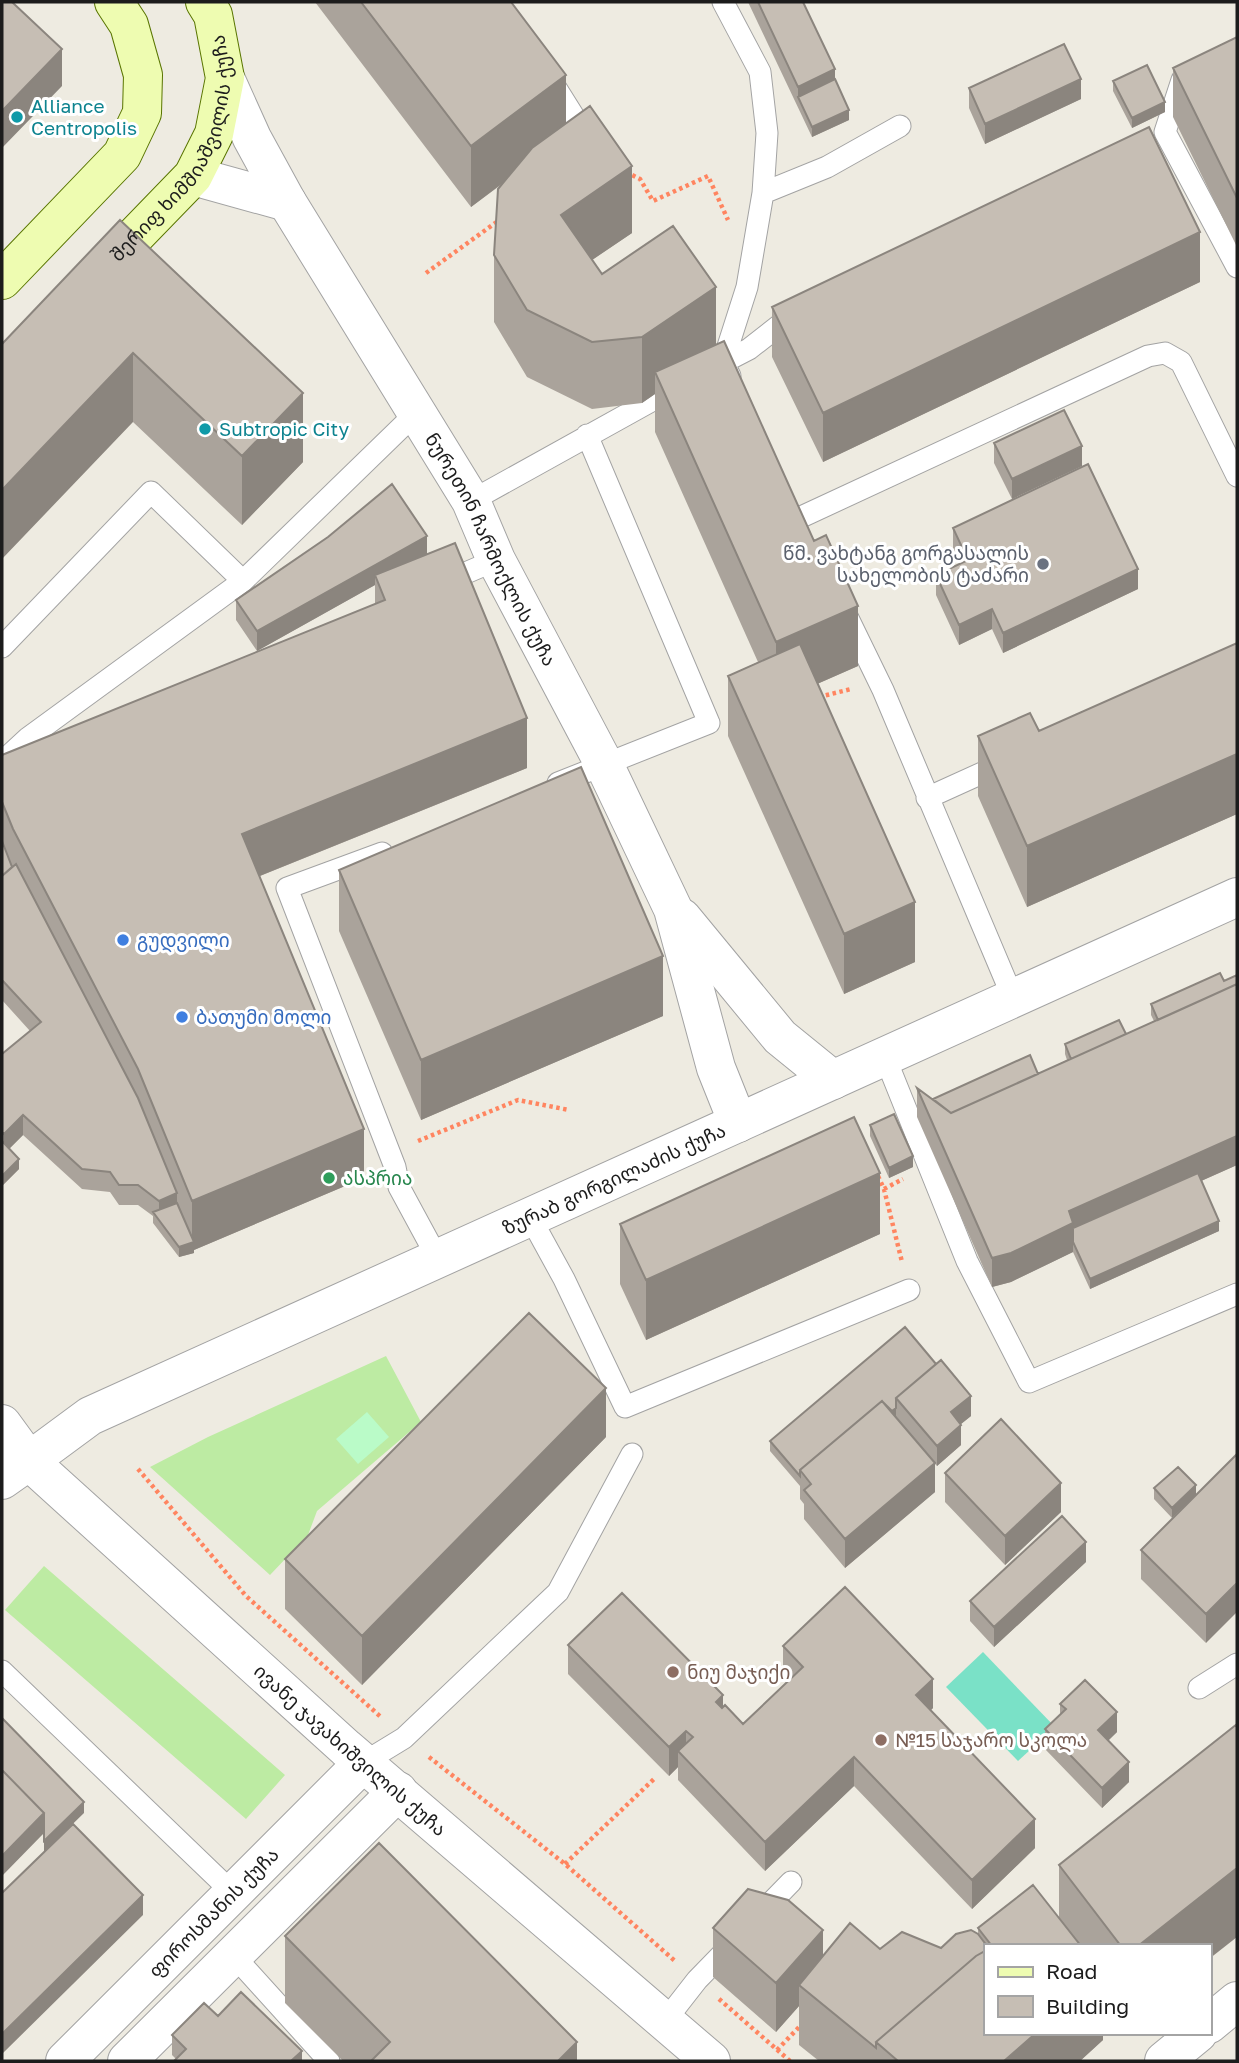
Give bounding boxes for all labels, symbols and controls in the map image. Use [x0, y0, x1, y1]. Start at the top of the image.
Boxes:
street label: შერიფ ხიმშიაშვილის ქუჩა [105, 33, 237, 266]
place label: Alliance Centropolis [31, 94, 137, 139]
marker: Alliance Centropolis [9, 109, 25, 125]
place label: Subtropic City [219, 417, 349, 440]
marker: Subtropic City [197, 421, 213, 437]
street label: ნურეთინ ჩარმოქლის ქუჩა [421, 428, 562, 670]
place label: წმ. ვახტანგ გორგასალის სახელობის ტაძარი [783, 541, 1029, 588]
marker: წმ. ვახტანგ გორგასალის სახელობის ტაძარი [1035, 556, 1051, 572]
place label: გუდვილი [137, 928, 230, 953]
marker: გუდვილი [115, 932, 131, 948]
place label: ბათუმი მოლი [196, 1005, 332, 1030]
marker: ბათუმი მოლი [174, 1009, 190, 1025]
street label: ზურაბ გორგილაძის ქუჩა [499, 1118, 729, 1239]
place label: ასპრია [343, 1166, 412, 1189]
marker: ასპრია [321, 1170, 337, 1186]
street label: ივანე ჯავახიშვილის ქუჩა [250, 1659, 452, 1840]
place label: ნიუ მაჯიქი [687, 1660, 790, 1684]
marker: ნიუ მაჯიქი [665, 1664, 681, 1680]
place label: №15 საჯარო სკოლა [895, 1728, 1087, 1753]
marker: №15 საჯარო სკოლა [873, 1732, 889, 1748]
street label: ფიროსმანის ქუჩა [143, 1842, 283, 1983]
legend [984, 1944, 1211, 2035]
text: Road [1046, 1958, 1097, 1984]
text: Building [1046, 1993, 1129, 2019]

